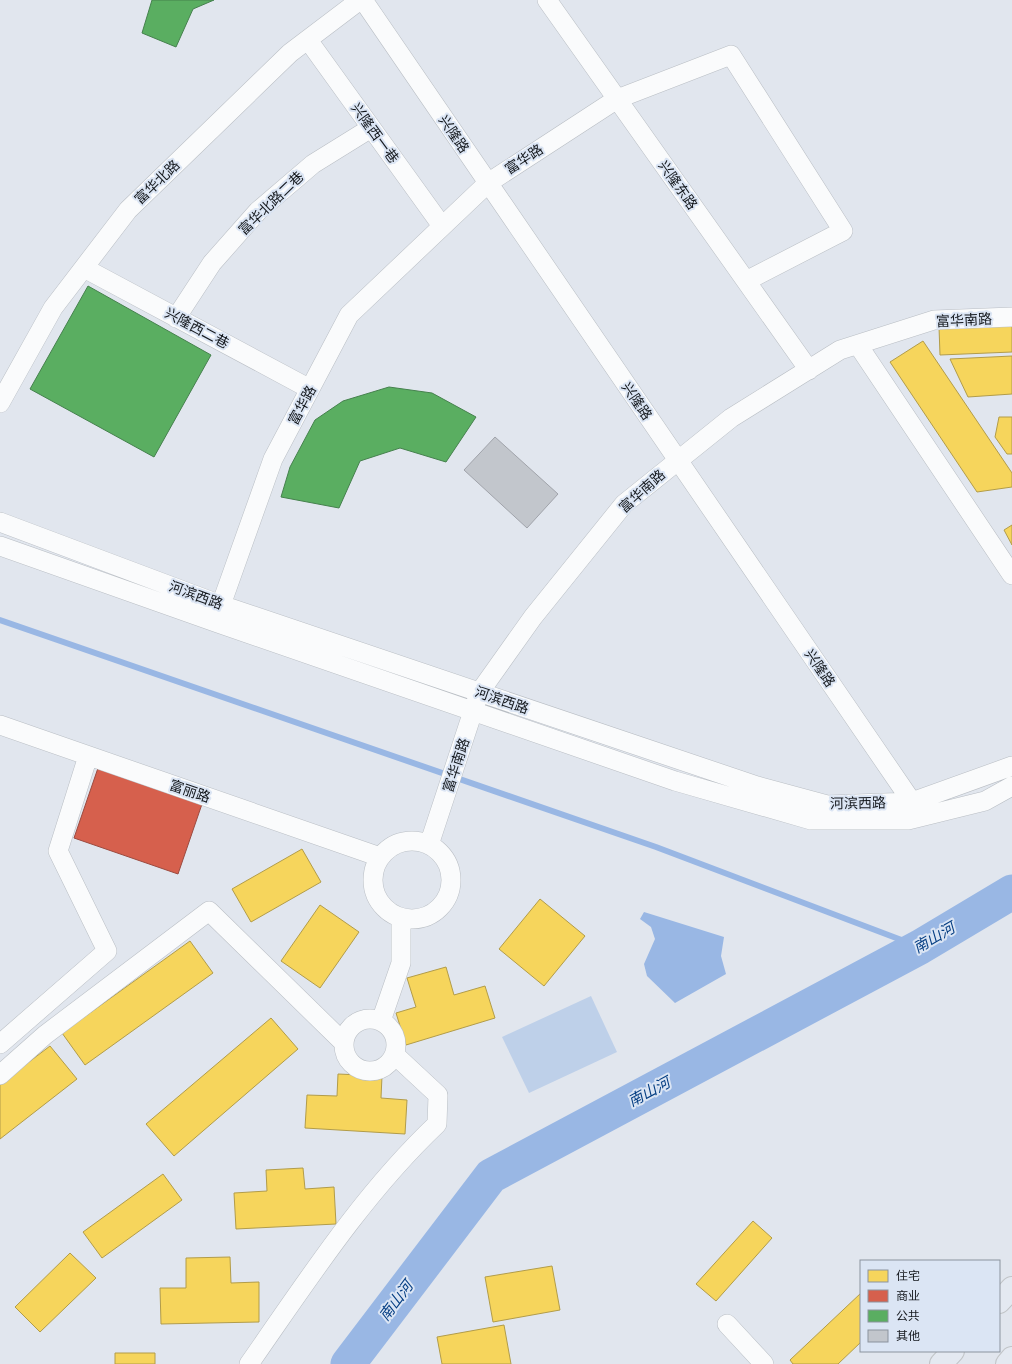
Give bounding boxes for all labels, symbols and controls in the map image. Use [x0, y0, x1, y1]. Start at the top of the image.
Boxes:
street label: 兴隆西一巷 [346, 99, 404, 168]
street label: 兴隆路 [433, 111, 474, 158]
street label: 富华路 [501, 139, 548, 180]
street label: 富华北路 [130, 155, 185, 209]
street label: 兴隆东路 [653, 156, 702, 214]
street label: 富华北路二巷 [234, 167, 309, 240]
street label: 兴隆西二巷 [161, 303, 233, 354]
street label: 富华南路 [936, 309, 993, 332]
street label: 兴隆路 [616, 378, 657, 425]
street label: 富华路 [283, 382, 322, 429]
street label: 富华南路 [615, 465, 670, 518]
street label: 河滨西路 [166, 576, 226, 615]
street label: 兴隆路 [799, 645, 840, 692]
street label: 河滨西路 [472, 681, 532, 720]
street label: 富华南路 [438, 735, 475, 795]
street label: 富丽路 [167, 775, 213, 808]
street label: 河滨西路 [830, 793, 886, 814]
water label: 南山河 [909, 916, 962, 960]
water label: 南山河 [624, 1070, 677, 1113]
legend [860, 1260, 1000, 1352]
text: 住宅 [896, 1267, 920, 1286]
water label: 南山河 [374, 1274, 421, 1326]
text: 商业 [896, 1287, 920, 1306]
text: 公共 [896, 1307, 920, 1326]
text: 其他 [896, 1327, 920, 1346]

